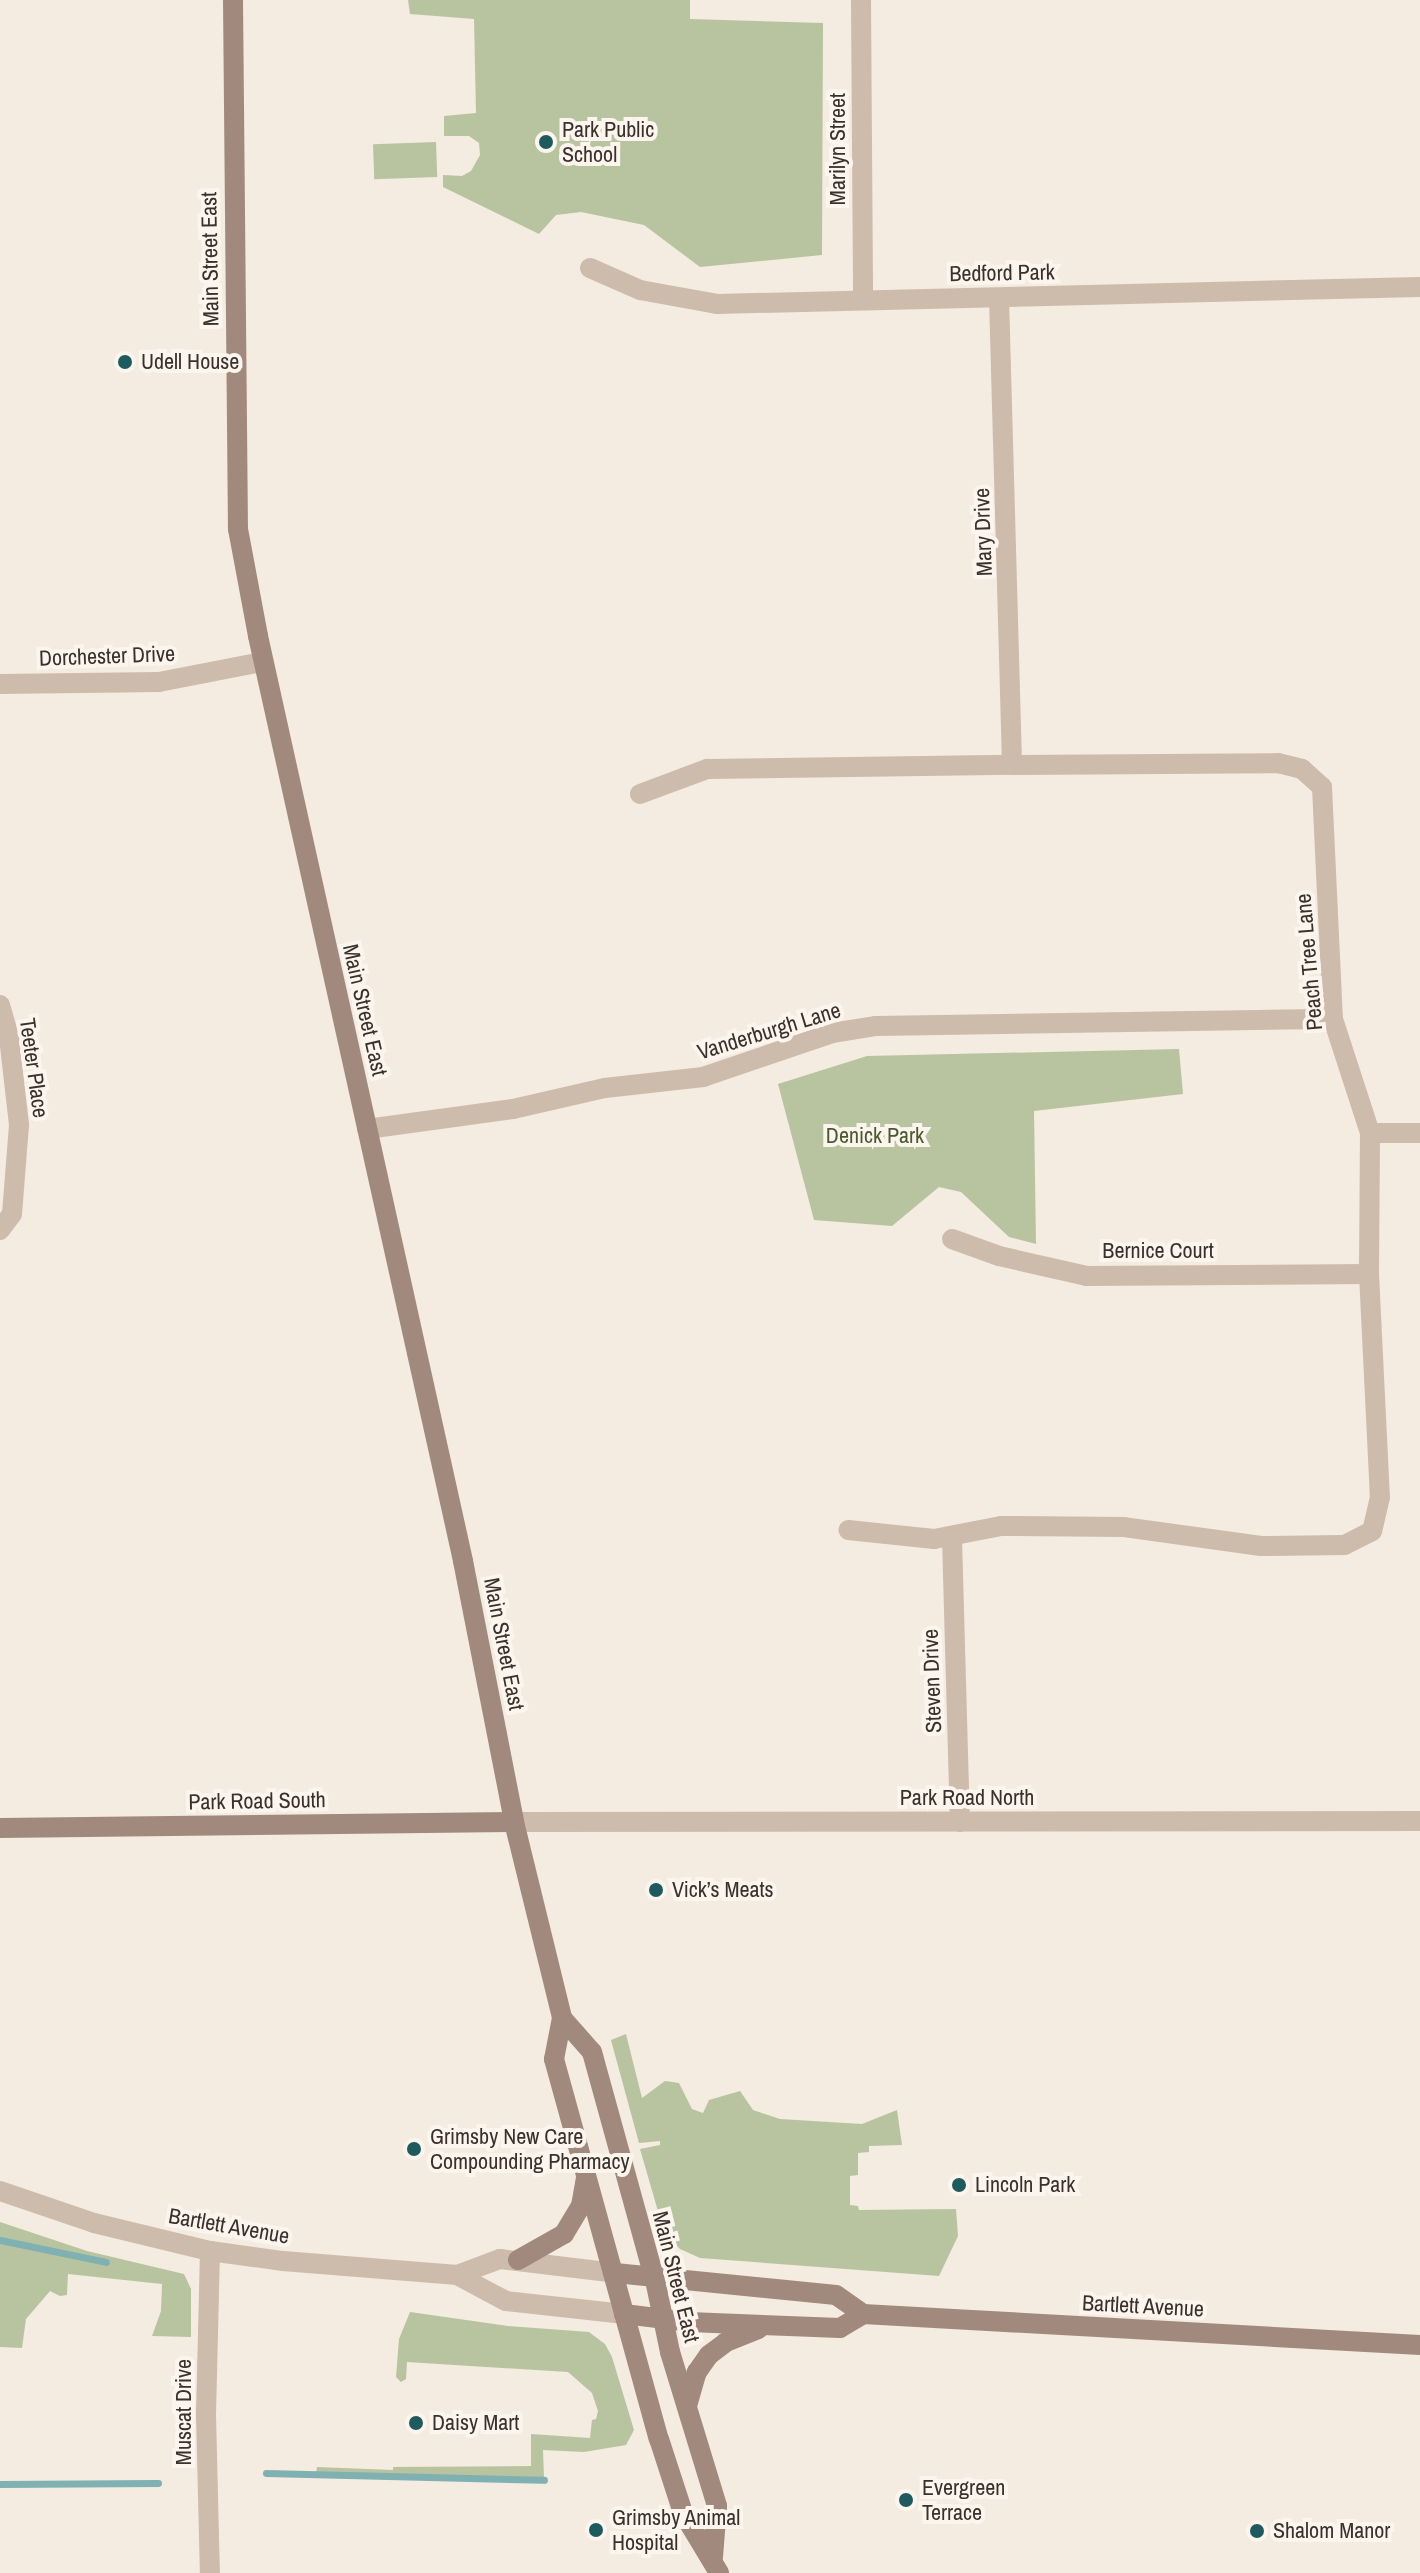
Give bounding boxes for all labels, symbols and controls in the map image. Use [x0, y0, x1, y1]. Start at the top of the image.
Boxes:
street label: Marilyn Street [825, 93, 851, 205]
place label: Park Public School [562, 116, 654, 168]
marker: Park Public School [537, 133, 555, 151]
street label: Main Street East [196, 192, 224, 326]
street label: Bedford Park [949, 259, 1055, 287]
place label: Udell House [141, 349, 239, 375]
marker: Udell House [116, 353, 134, 371]
street label: Mary Drive [968, 487, 998, 577]
street label: Dorchester Drive [38, 640, 176, 672]
street label: Peach Tree Lane [1290, 892, 1328, 1032]
street label: Main Street East [337, 942, 393, 1078]
street label: Vanderburgh Lane [694, 997, 844, 1065]
street label: Teeter Place [14, 1017, 54, 1119]
park label: Denick Park [826, 1123, 924, 1149]
street label: Bernice Court [1102, 1238, 1214, 1264]
street label: Main Street East [478, 1576, 530, 1712]
street label: Steven Drive [917, 1628, 947, 1734]
street label: Park Road North [900, 1785, 1034, 1811]
street label: Park Road South [188, 1787, 326, 1815]
place label: Vick’s Meats [672, 1877, 774, 1903]
marker: Vick’s Meats [647, 1881, 665, 1899]
place label: Grimsby New Care Compounding Pharmacy [430, 2123, 630, 2174]
marker: Grimsby New Care Compounding Pharmacy [405, 2140, 423, 2158]
place label: Lincoln Park [975, 2172, 1075, 2198]
marker: Lincoln Park [950, 2176, 968, 2194]
street label: Bartlett Avenue [166, 2202, 292, 2250]
street label: Main Street East [647, 2209, 705, 2345]
street label: Bartlett Avenue [1081, 2290, 1205, 2322]
street label: Muscat Drive [171, 2359, 197, 2465]
place label: Daisy Mart [432, 2410, 519, 2436]
marker: Daisy Mart [407, 2414, 425, 2432]
place label: Evergreen Terrace [922, 2474, 1005, 2526]
marker: Evergreen Terrace [897, 2491, 915, 2509]
place label: Grimsby Animal Hospital [612, 2504, 741, 2556]
place label: Shalom Manor [1273, 2518, 1390, 2544]
marker: Grimsby Animal Hospital [587, 2521, 605, 2539]
marker: Shalom Manor [1248, 2522, 1266, 2540]

